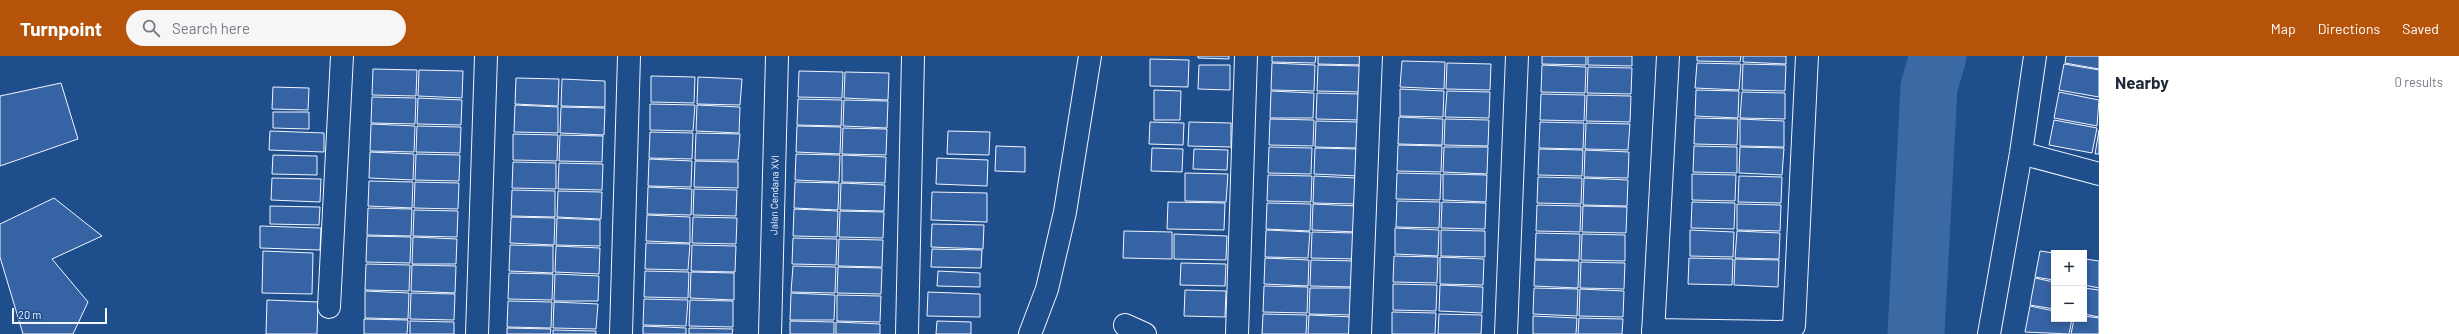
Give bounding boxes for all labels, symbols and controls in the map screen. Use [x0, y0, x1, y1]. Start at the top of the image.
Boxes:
search box [126, 10, 406, 46]
text: Turnpoint [20, 17, 102, 40]
icon: search [140, 17, 162, 39]
text: Search here [172, 19, 250, 37]
text: Map [2271, 20, 2296, 37]
text: Directions [2318, 20, 2380, 37]
text: Saved [2402, 20, 2439, 37]
text: Nearby [2115, 72, 2169, 92]
text: 0 results [2394, 74, 2443, 90]
street label: Jalan Cendana XVI [767, 155, 781, 235]
map controls [2051, 250, 2087, 322]
button: + [2051, 250, 2087, 286]
button: − [2051, 286, 2087, 322]
scale bar [12, 306, 107, 325]
text: 20 m [18, 308, 41, 321]

